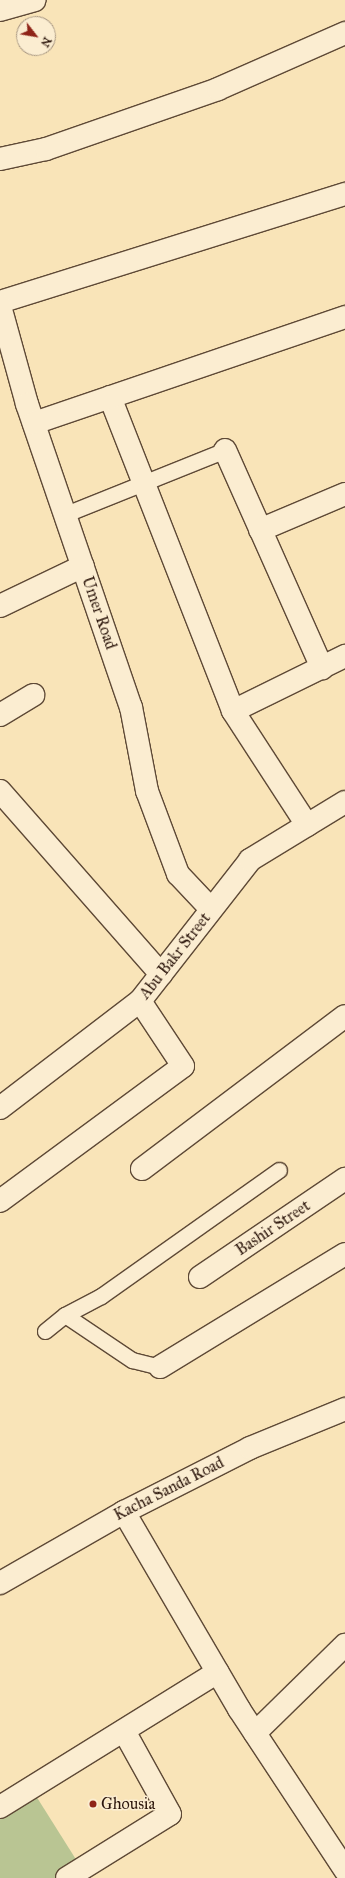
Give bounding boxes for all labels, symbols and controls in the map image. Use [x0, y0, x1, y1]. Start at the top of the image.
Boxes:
north arrow [16, 16, 56, 56]
text: N [38, 35, 54, 49]
street label: Umer Road [78, 574, 120, 652]
street label: Abu Bakr Street [135, 909, 215, 1003]
street label: Bashir Street [232, 1196, 314, 1260]
street label: Kacha Sanda Road [111, 1453, 227, 1525]
place label: Ghousia [101, 1794, 155, 1814]
marker: Ghousia [88, 1799, 98, 1809]

